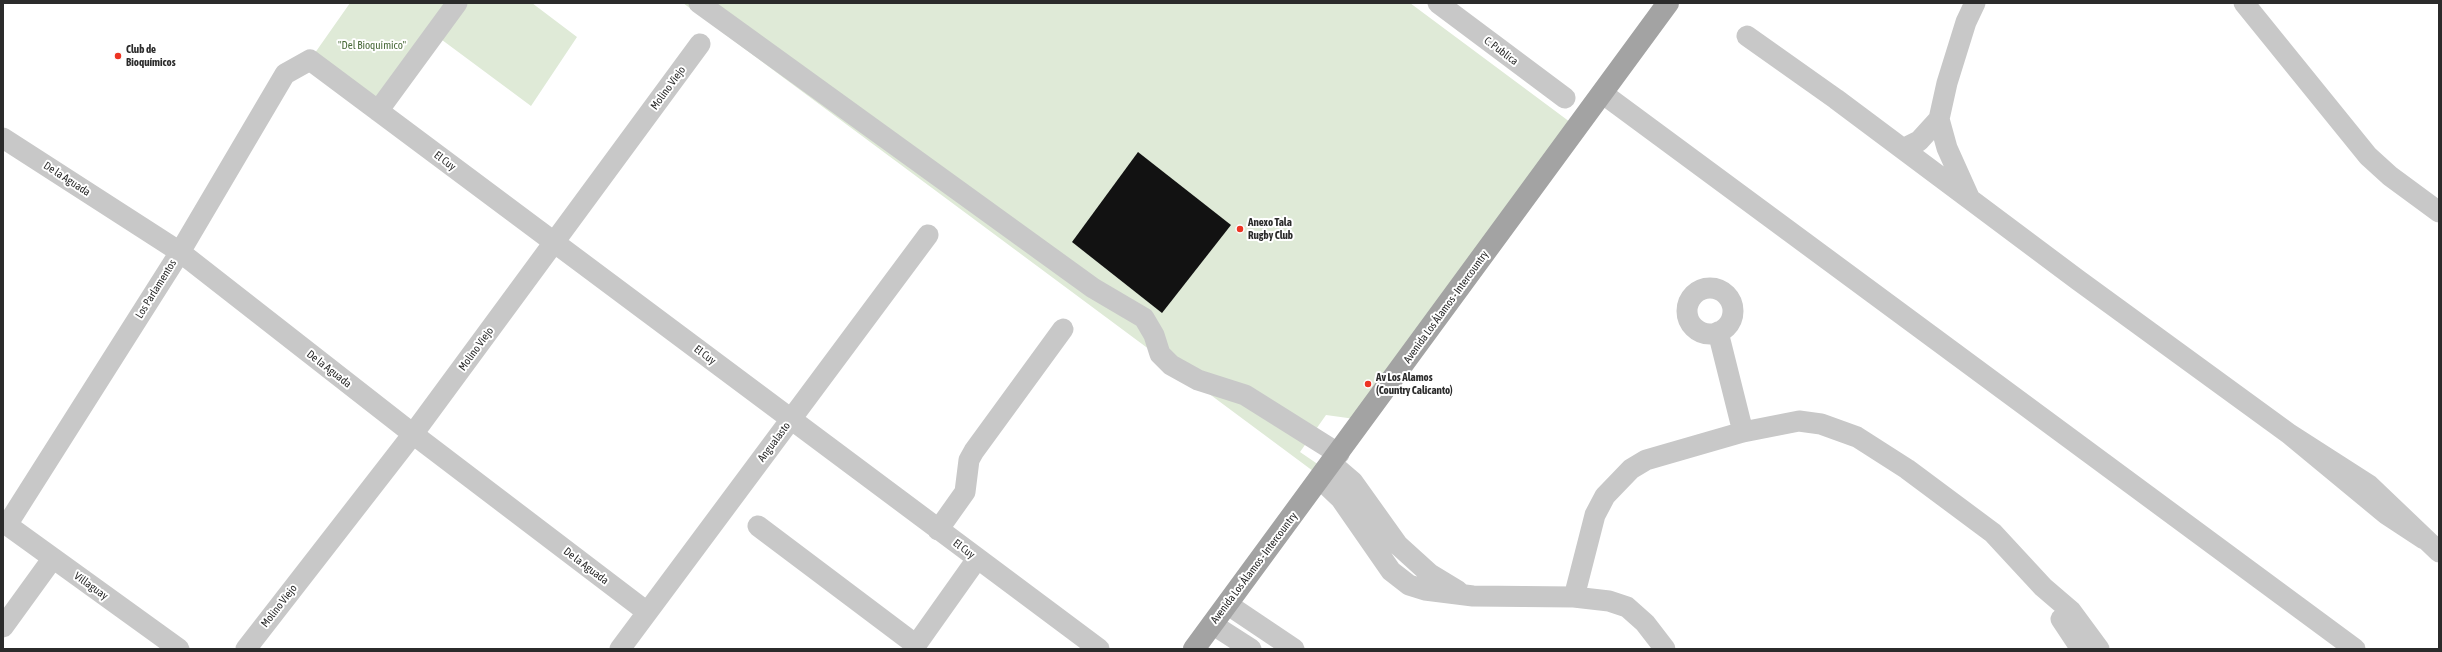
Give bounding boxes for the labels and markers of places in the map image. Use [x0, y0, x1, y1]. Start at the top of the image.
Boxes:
place label: Club de Bioquímicos [126, 43, 176, 69]
marker: Club de Bioquímicos [113, 51, 123, 61]
place label: Anexo Tala Rugby Club [1248, 216, 1293, 242]
marker: Anexo Tala Rugby Club [1235, 224, 1245, 234]
place label: Av Los Alamos (Country Calicanto) [1376, 371, 1453, 397]
marker: Av Los Alamos (Country Calicanto) [1363, 379, 1373, 389]

